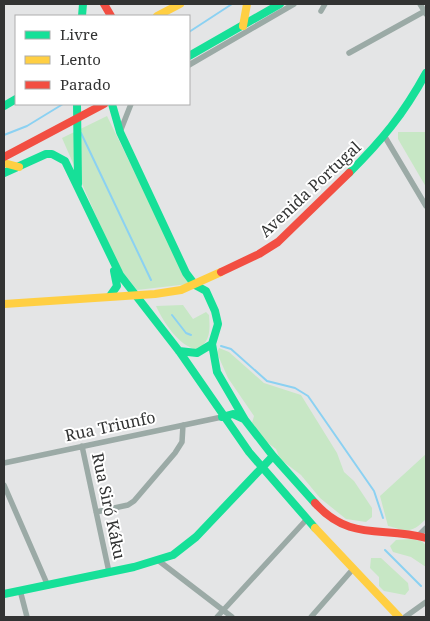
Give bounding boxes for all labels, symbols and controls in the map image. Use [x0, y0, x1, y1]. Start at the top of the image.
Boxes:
legend [15, 15, 190, 105]
text: Livre [60, 24, 98, 44]
text: Lento [60, 49, 101, 69]
text: Parado [60, 74, 111, 94]
street label: Avenida Portugal [254, 136, 366, 242]
street label: Rua Triunfo [63, 406, 157, 446]
street label: Rua Siró Káku [87, 451, 131, 561]

